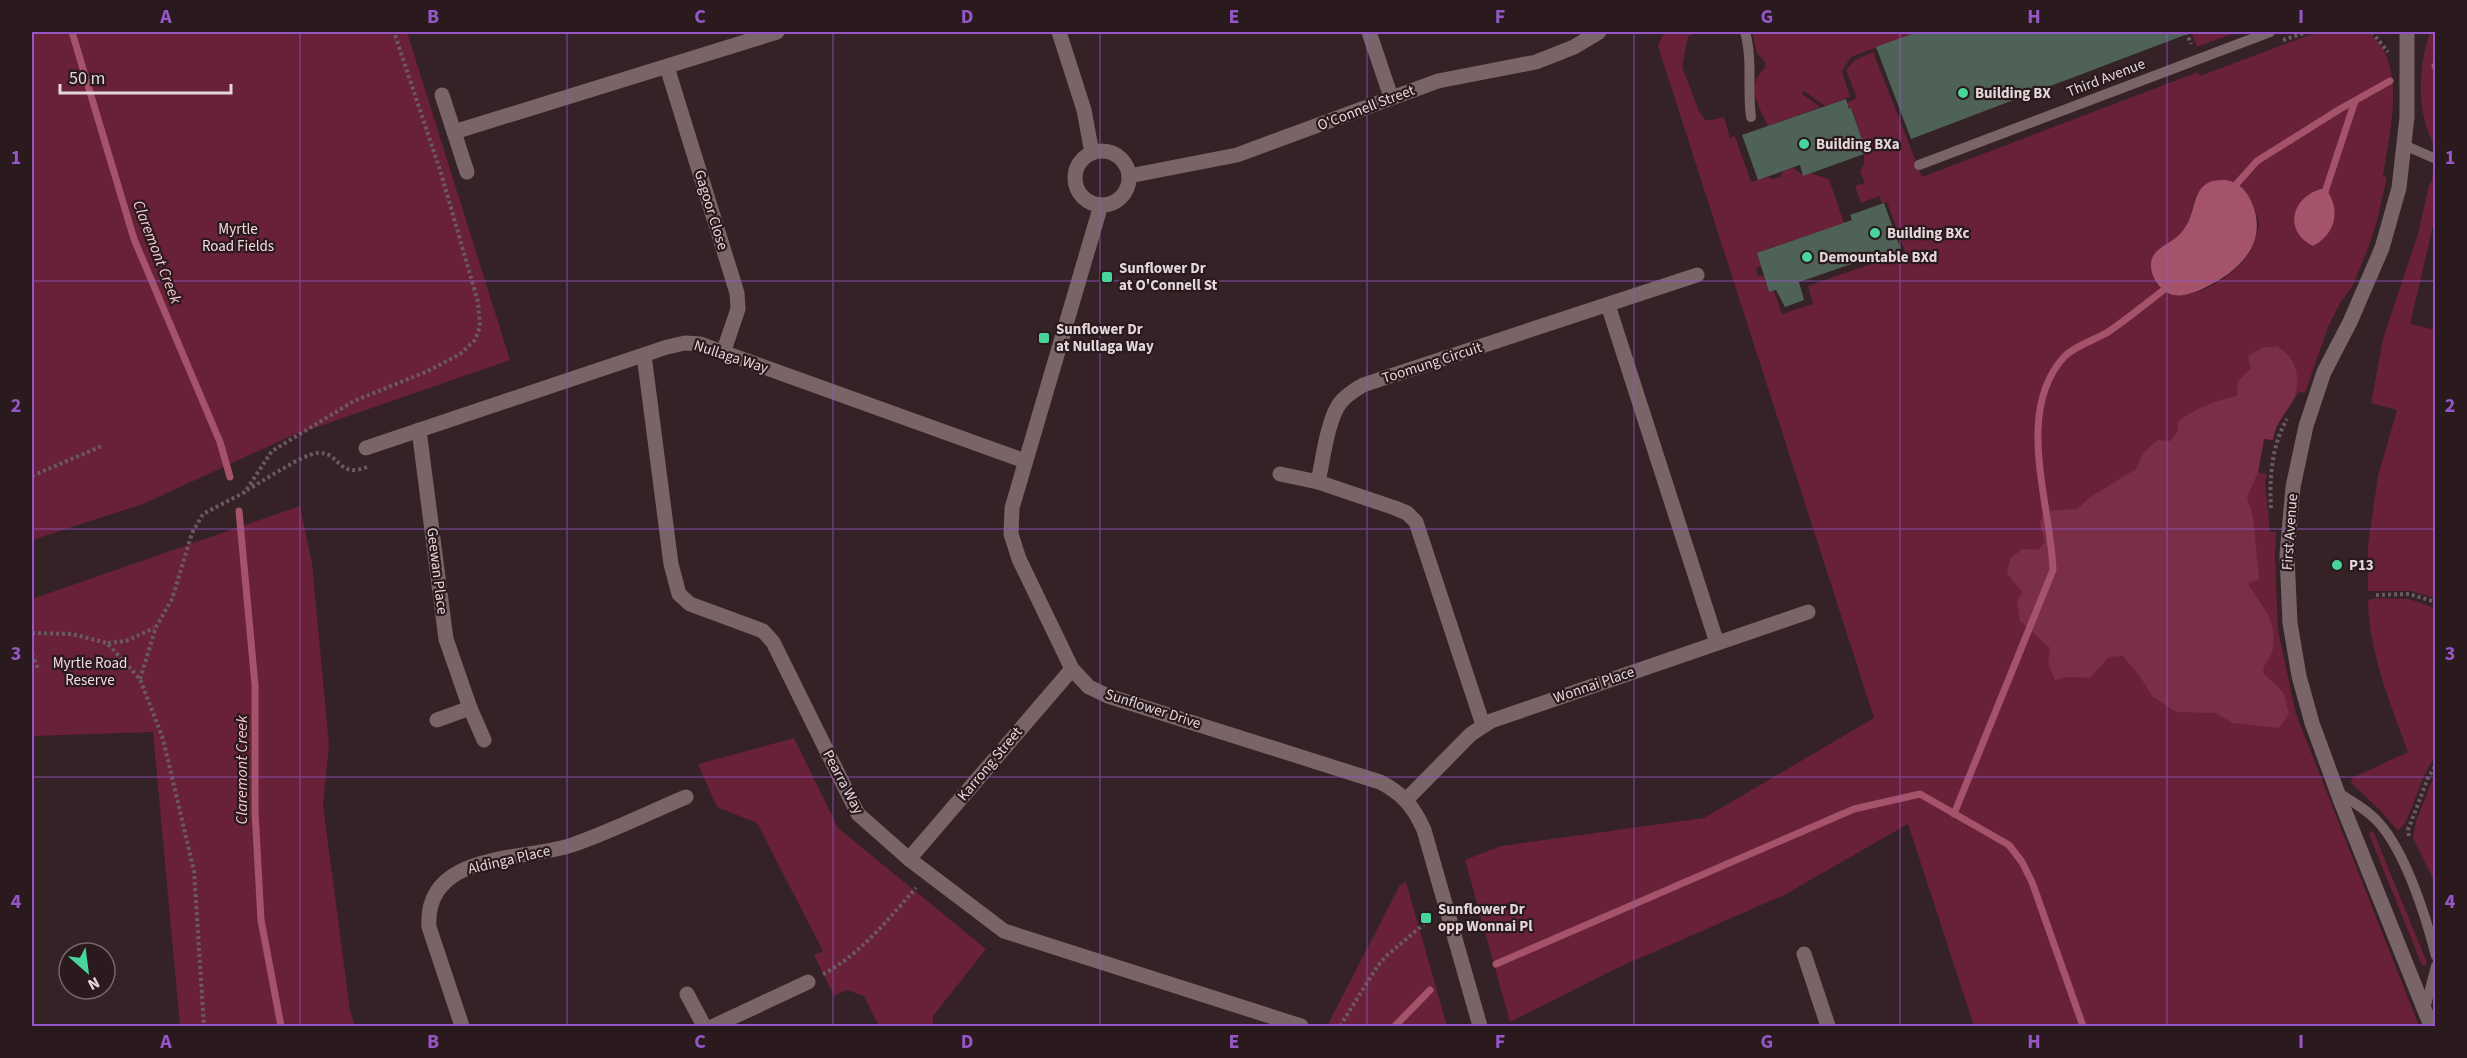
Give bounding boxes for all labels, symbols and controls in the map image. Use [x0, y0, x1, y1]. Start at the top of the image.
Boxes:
text: A [159, 3, 172, 31]
text: B [427, 3, 439, 31]
text: C [694, 3, 706, 31]
text: D [961, 3, 973, 31]
text: E [1229, 3, 1239, 31]
text: F [1495, 3, 1505, 31]
text: G [1761, 3, 1773, 31]
text: H [2027, 3, 2041, 31]
text: I [2298, 3, 2304, 31]
street label: Third Avenue [2064, 53, 2148, 103]
scale bar [60, 57, 231, 95]
text: 50 m [69, 66, 105, 91]
street label: O'Connell Street [1314, 80, 1418, 136]
place label: Building BX [1975, 83, 2051, 104]
marker: Building BX [1956, 86, 1970, 100]
place label: Building BXa [1816, 134, 1900, 155]
marker: Building BXa [1797, 137, 1811, 151]
text: 1 [11, 144, 21, 172]
text: 1 [2445, 144, 2455, 172]
street label: Gagoor Close [689, 167, 733, 253]
water label: Claremont Creek [127, 197, 187, 307]
park label: Myrtle Road Fields [202, 219, 274, 257]
place label: Building BXc [1887, 223, 1970, 244]
marker: Building BXc [1868, 226, 1882, 240]
place label: Demountable BXd [1819, 247, 1937, 268]
marker: Demountable BXd [1800, 250, 1814, 264]
place label: Sunflower Dr at O'Connell St [1119, 258, 1218, 296]
marker: Sunflower Dr at O'Connell St [1100, 270, 1114, 284]
place label: Sunflower Dr at Nullaga Way [1056, 319, 1154, 357]
marker: Sunflower Dr at Nullaga Way [1037, 331, 1051, 345]
street label: Nullaga Way [691, 335, 771, 379]
street label: Toomung Circuit [1379, 337, 1485, 389]
text: 2 [11, 392, 21, 420]
text: 2 [2445, 392, 2455, 420]
street label: First Avenue [2277, 493, 2303, 571]
street label: Geewan Place [421, 526, 453, 616]
place label: P13 [2349, 555, 2374, 576]
marker: P13 [2330, 558, 2344, 572]
text: 3 [11, 640, 21, 668]
text: 3 [2445, 640, 2455, 668]
park label: Myrtle Road Reserve [53, 653, 127, 691]
street label: Wonnai Place [1551, 661, 1637, 709]
street label: Sunflower Drive [1102, 684, 1204, 734]
water label: Claremont Creek [231, 715, 253, 825]
street label: Karrong Street [953, 722, 1027, 806]
street label: Pearra Way [817, 746, 869, 818]
street label: Aldinga Place [466, 840, 552, 880]
text: 4 [11, 888, 22, 916]
text: 4 [2445, 888, 2456, 916]
place label: Sunflower Dr opp Wonnai Pl [1438, 899, 1533, 937]
marker: Sunflower Dr opp Wonnai Pl [1419, 911, 1433, 925]
north arrow [57, 941, 117, 1001]
text: N [84, 971, 103, 996]
text: A [159, 1028, 172, 1056]
text: B [427, 1028, 439, 1056]
text: C [694, 1028, 706, 1056]
text: D [961, 1028, 973, 1056]
text: E [1229, 1028, 1239, 1056]
text: F [1495, 1028, 1505, 1056]
text: G [1761, 1028, 1773, 1056]
text: H [2027, 1028, 2041, 1056]
text: I [2298, 1028, 2304, 1056]

